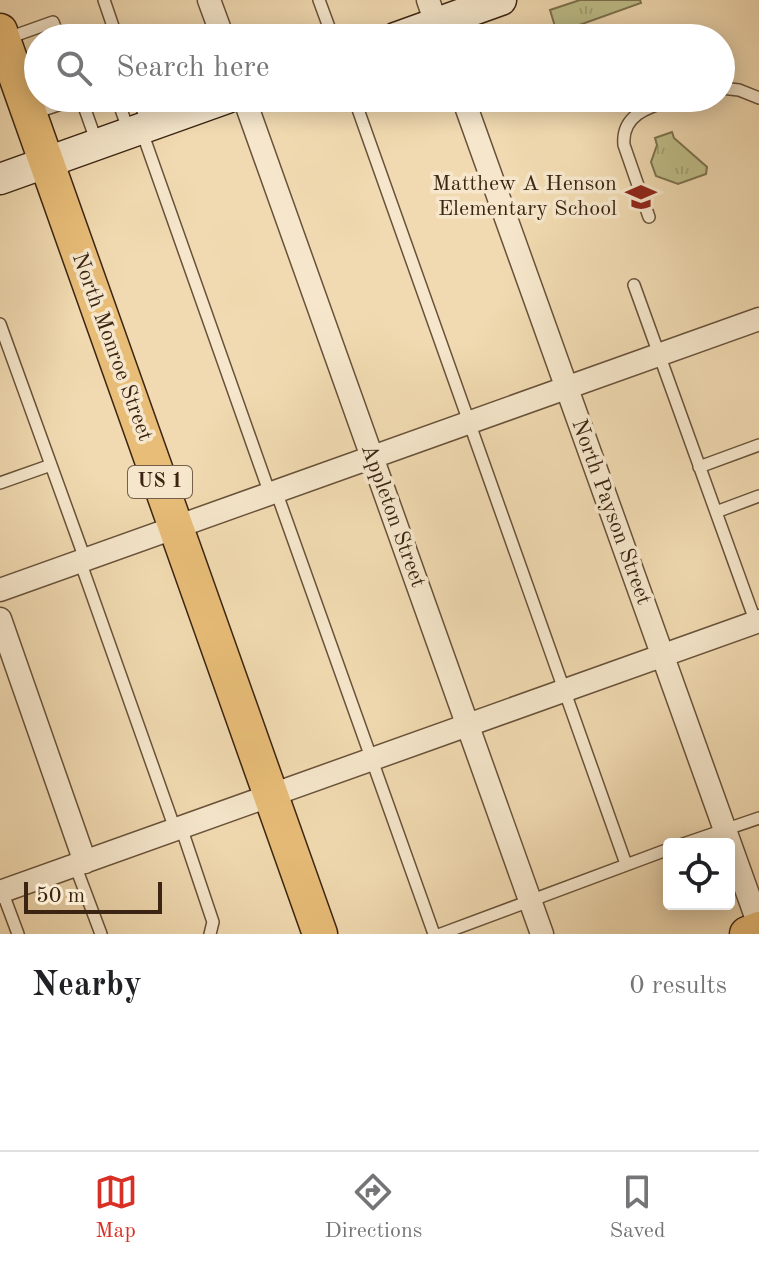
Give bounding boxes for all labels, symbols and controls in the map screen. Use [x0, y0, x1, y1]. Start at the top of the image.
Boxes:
search box [24, 24, 735, 112]
icon: search [52, 46, 96, 90]
text: Search here [116, 53, 270, 83]
place label: Matthew A Henson Elementary School [432, 173, 617, 220]
school or university icon: Matthew A Henson Elementary School [624, 180, 658, 214]
street label: North Monroe Street [68, 250, 156, 444]
street label: North Payson Street [567, 416, 655, 608]
street label: Appleton Street [357, 441, 429, 591]
road number: US 1 [128, 466, 192, 498]
map controls [663, 838, 735, 910]
button: locate [663, 838, 735, 910]
scale bar [24, 878, 162, 914]
text: 50 m [36, 885, 85, 907]
text: Nearby [32, 969, 142, 1003]
text: 0 results [629, 973, 727, 999]
tab: Map [94, 1170, 138, 1245]
tab: Directions [325, 1170, 422, 1245]
tab: Saved [609, 1170, 665, 1245]

